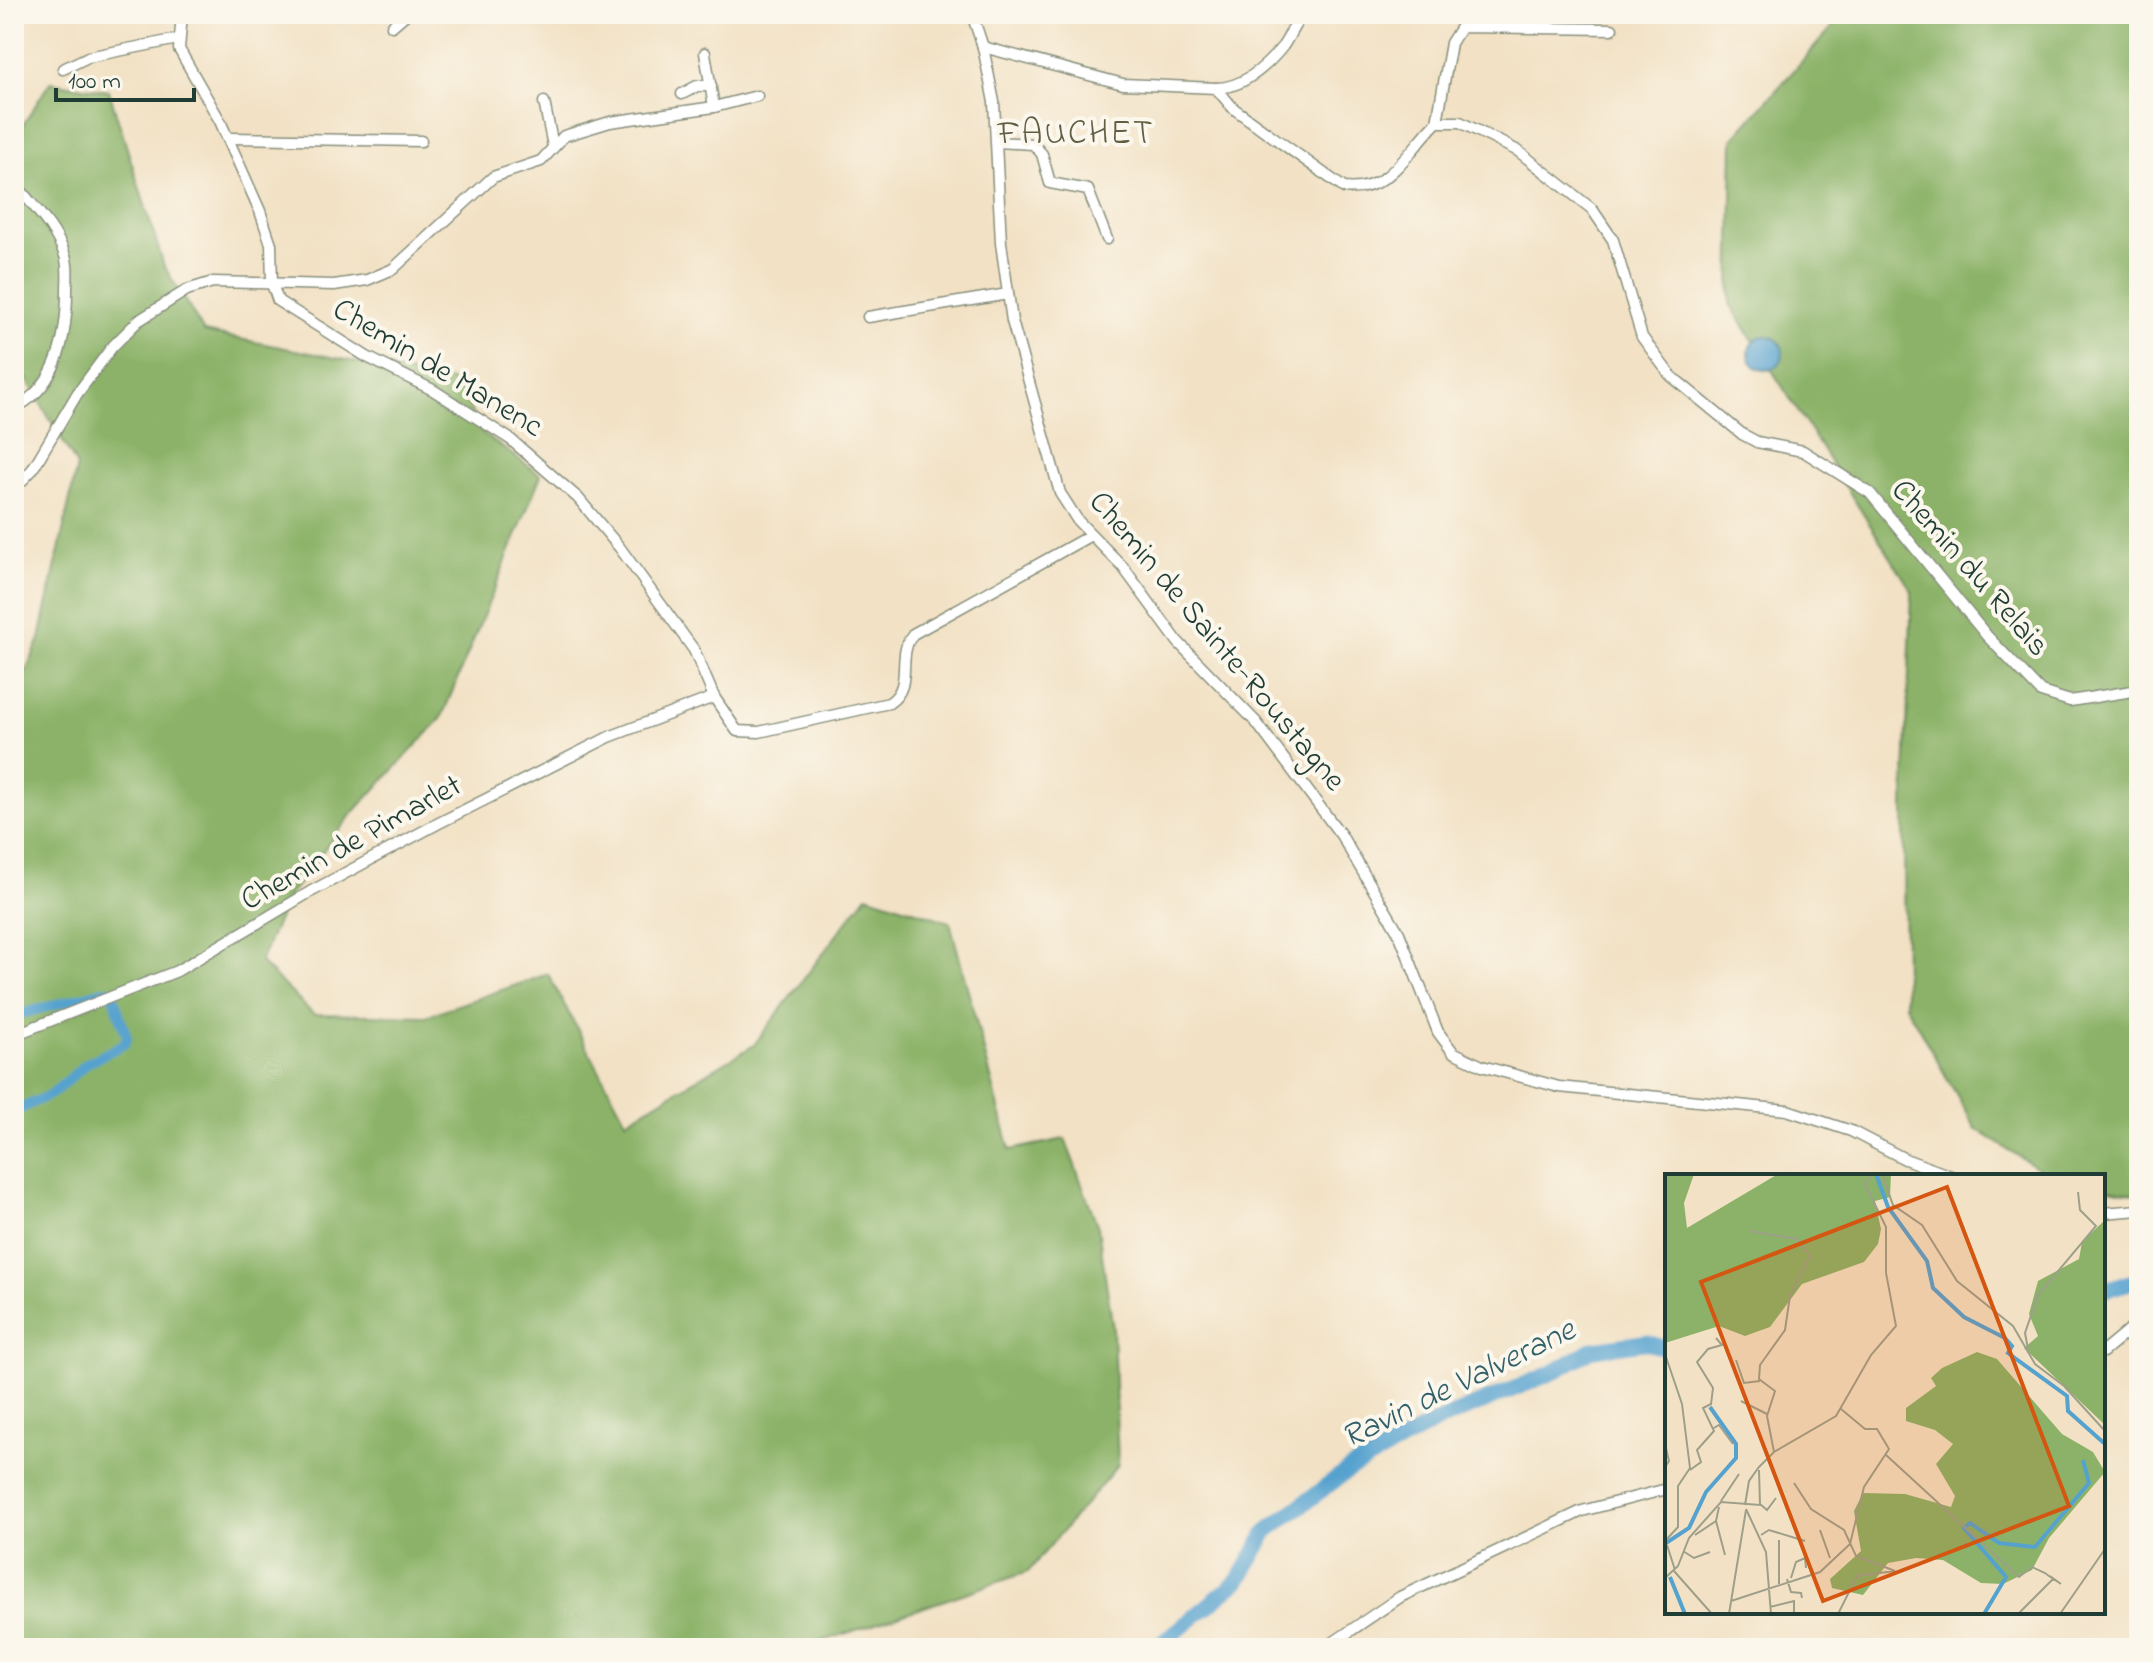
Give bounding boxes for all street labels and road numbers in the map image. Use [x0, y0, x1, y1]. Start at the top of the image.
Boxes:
street label: Chemin de Manenc [323, 287, 552, 451]
street label: Chemin du Relais [1878, 470, 2060, 668]
street label: Chemin de Sainte-Roustagne [1076, 481, 1356, 803]
street label: Chemin de Pimarlet [233, 764, 471, 924]

